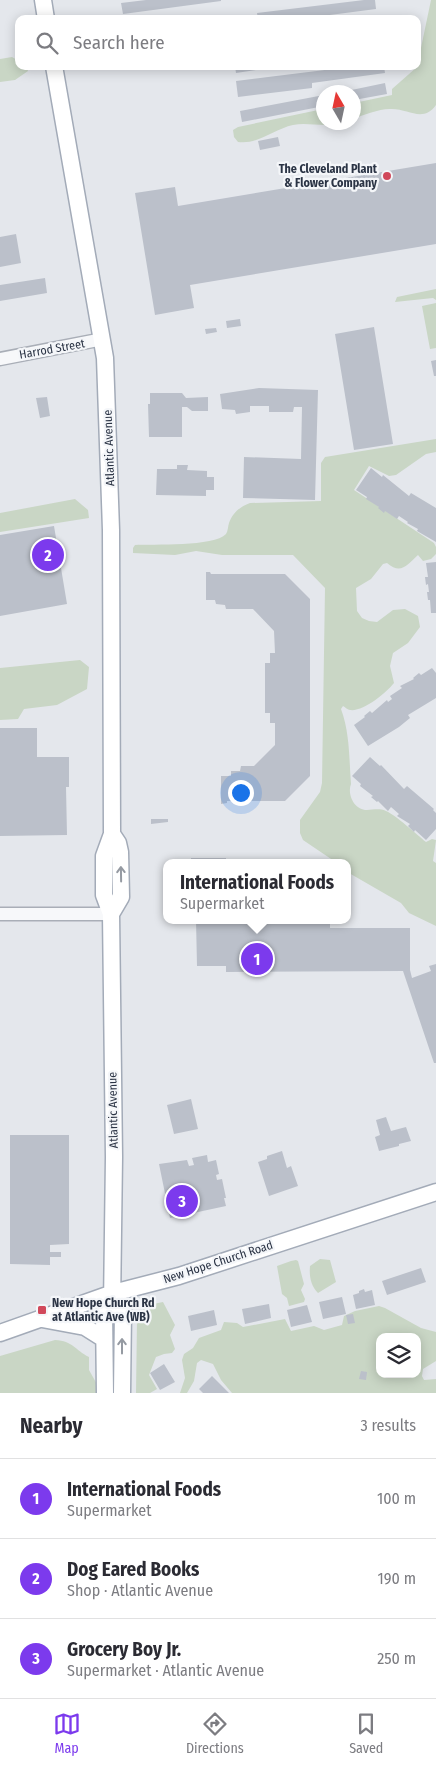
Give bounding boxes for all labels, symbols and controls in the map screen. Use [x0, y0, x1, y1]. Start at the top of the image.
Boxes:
search box [15, 15, 421, 70]
icon: search [33, 29, 61, 57]
text: Search here [73, 31, 165, 54]
north arrow [316, 85, 361, 130]
place label: The Cleveland Plant & Flower Company [279, 162, 378, 190]
marker: The Cleveland Plant & Flower Company [381, 170, 393, 182]
street label: Harrod Street [18, 336, 86, 362]
street label: Atlantic Avenue [101, 410, 117, 486]
pin: 2 [32, 536, 64, 574]
your location [228, 780, 254, 806]
popup [163, 859, 351, 924]
one-way arrow [116, 866, 125, 882]
text: International Foods [180, 871, 334, 894]
text: Supermarket [180, 894, 264, 913]
pin: 1 [241, 940, 273, 978]
street label: Atlantic Avenue [105, 1072, 121, 1148]
pin: 3 [166, 1182, 198, 1220]
street label: New Hope Church Road [162, 1238, 274, 1286]
place label: New Hope Church Rd at Atlantic Ave (WB) [52, 1296, 155, 1324]
marker: New Hope Church Rd at Atlantic Ave (WB) [36, 1304, 48, 1316]
map controls [376, 1333, 421, 1378]
button: layers [376, 1333, 421, 1378]
one-way arrow [117, 1339, 127, 1355]
text: Nearby [20, 1413, 82, 1439]
text: 3 results [360, 1416, 416, 1435]
text: International Foods [67, 1478, 221, 1501]
text: 1 [33, 1489, 39, 1508]
text: 100 m [377, 1489, 416, 1508]
text: Supermarket [67, 1501, 151, 1520]
text: Dog Eared Books [67, 1558, 199, 1581]
text: 2 [32, 1569, 40, 1588]
text: 190 m [378, 1569, 416, 1588]
text: Shop · Atlantic Avenue [67, 1581, 213, 1600]
text: Grocery Boy Jr. [67, 1638, 181, 1661]
text: 3 [32, 1649, 40, 1668]
text: 250 m [377, 1649, 416, 1668]
text: Supermarket · Atlantic Avenue [67, 1661, 264, 1680]
tab: Map [53, 1710, 81, 1757]
tab: Directions [186, 1710, 244, 1757]
tab: Saved [349, 1710, 383, 1757]

